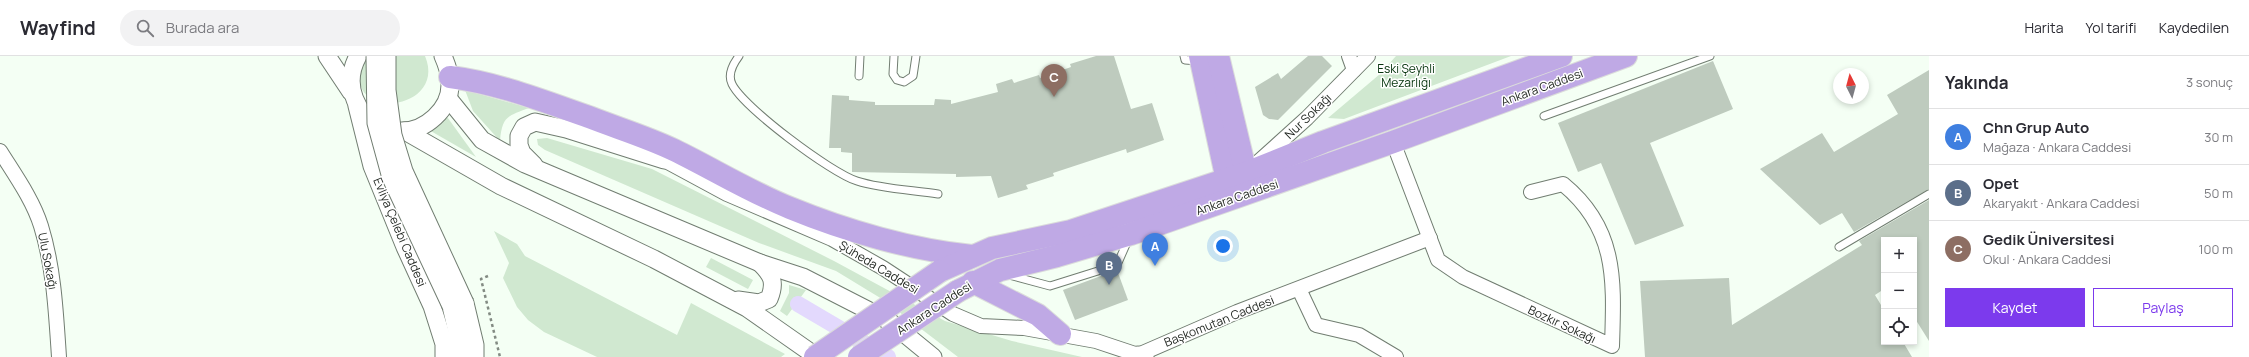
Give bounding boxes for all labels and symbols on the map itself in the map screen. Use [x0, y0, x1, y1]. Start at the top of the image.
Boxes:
park label: Eski Şeyhli Mezarlığı [1377, 60, 1435, 91]
pin: C [1041, 64, 1067, 97]
street label: Ankara Caddesi [1499, 64, 1585, 110]
north arrow [1833, 68, 1869, 104]
street label: Nur Sokağı [1281, 89, 1335, 143]
street label: Evliya Çelebi Caddesi [369, 175, 431, 289]
street label: Ankara Caddesi [1194, 175, 1280, 219]
street label: Ulu Sokağı [34, 231, 62, 291]
pin: A [1142, 233, 1168, 266]
street label: Şüheda Caddesi [836, 236, 922, 298]
your location [1213, 236, 1233, 256]
pin: B [1096, 252, 1122, 285]
street label: Ankara Caddesi [893, 277, 975, 339]
street label: Başkomutan Caddesi [1162, 291, 1276, 351]
street label: Bozkır Sokağı [1525, 301, 1599, 347]

